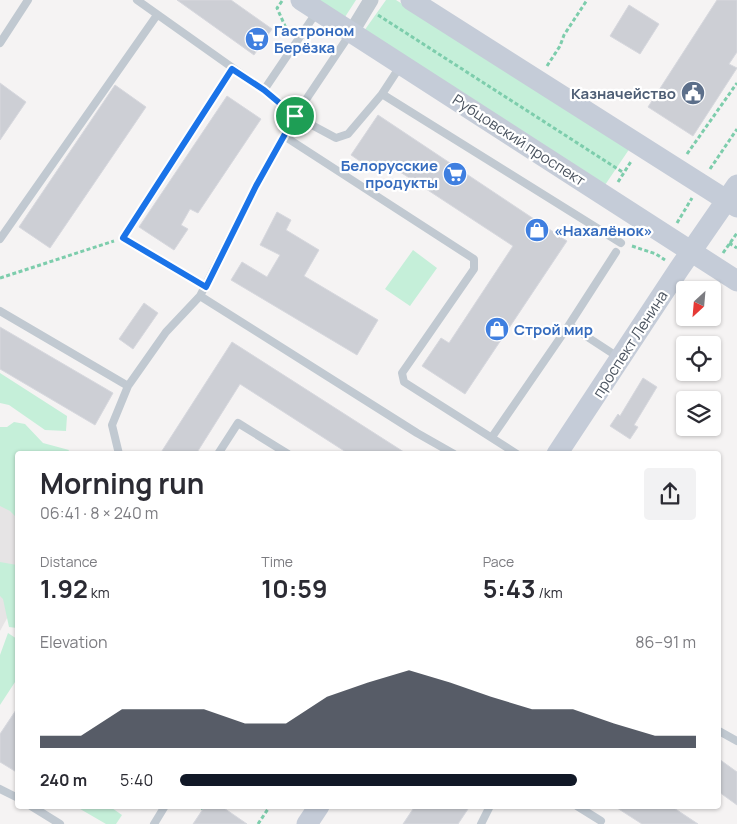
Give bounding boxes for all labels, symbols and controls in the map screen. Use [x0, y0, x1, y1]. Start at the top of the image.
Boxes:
place label: Гастроном Берёзка [274, 20, 354, 58]
supermarket icon: Гастроном Берёзка [244, 26, 270, 52]
public building icon: Казначейство [680, 80, 706, 106]
place label: Казначейство [571, 83, 676, 104]
street label: Рубцовский проспект [448, 89, 590, 191]
pin [274, 95, 316, 137]
icon: arrive [281, 102, 309, 130]
place label: Белорусские продукты [341, 155, 438, 193]
supermarket icon: Белорусские продукты [442, 161, 468, 187]
shop icon: «Нахалёнок» [524, 217, 550, 243]
place label: «Нахалёнок» [554, 220, 652, 241]
north arrow [676, 281, 721, 326]
map controls [676, 281, 721, 436]
street label: проспект Ленина [587, 286, 673, 402]
shop icon: Строй мир [484, 316, 510, 342]
place label: Строй мир [514, 319, 593, 340]
button: locate [676, 336, 721, 381]
button: layers [676, 391, 721, 436]
text: Morning run [40, 464, 204, 502]
button: share [644, 468, 696, 520]
text: 06:41 · 8 × 240 m [40, 502, 158, 524]
text: Distance [40, 552, 97, 571]
text: Time [261, 552, 293, 571]
text: Pace [483, 552, 514, 571]
text: 1.92 [40, 571, 88, 606]
text: 10:59 [261, 571, 327, 606]
text: 5:43 [483, 571, 536, 606]
text: km [88, 583, 110, 602]
text: /km [536, 583, 563, 602]
text: Elevation [40, 631, 108, 653]
text: 86–91 m [635, 631, 696, 653]
text: 240 m [40, 769, 87, 791]
text: 5:40 [120, 769, 153, 791]

